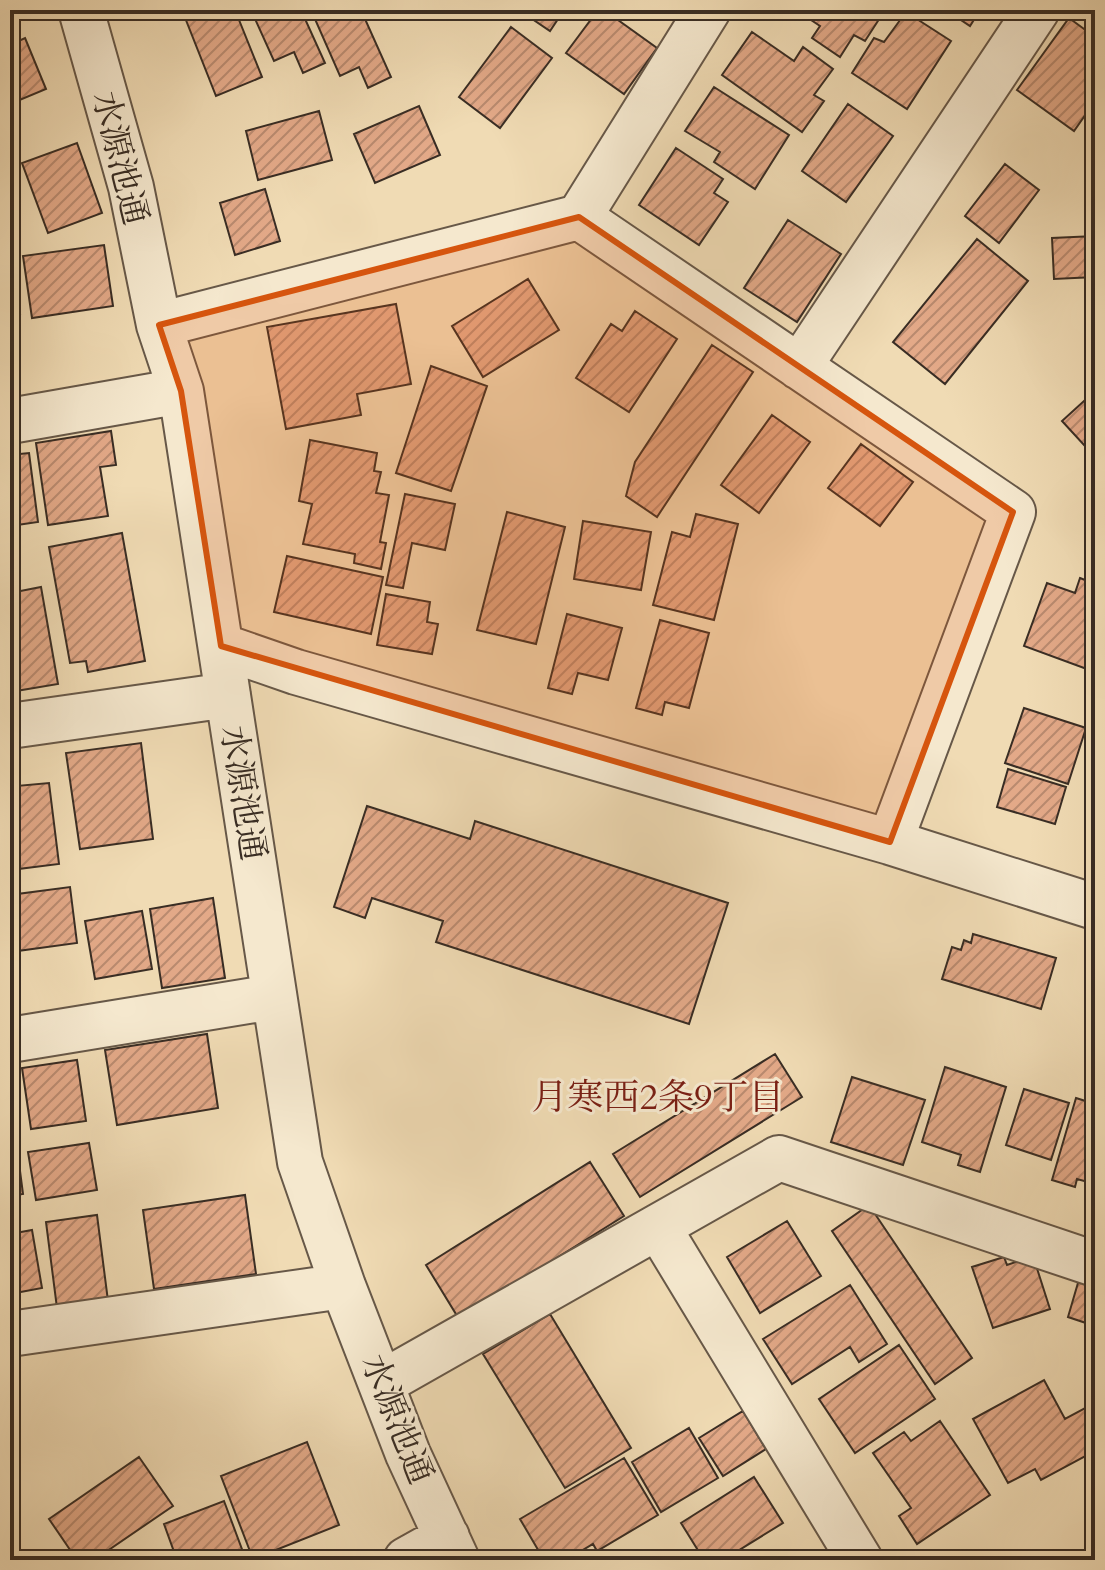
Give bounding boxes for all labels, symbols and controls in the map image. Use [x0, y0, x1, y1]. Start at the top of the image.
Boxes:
street label: 水源池通 [81, 86, 159, 230]
street label: 水源池通 [210, 722, 276, 864]
district label: 月寒西2条9丁目 [532, 1073, 784, 1122]
street label: 水源池通 [350, 1347, 444, 1491]

